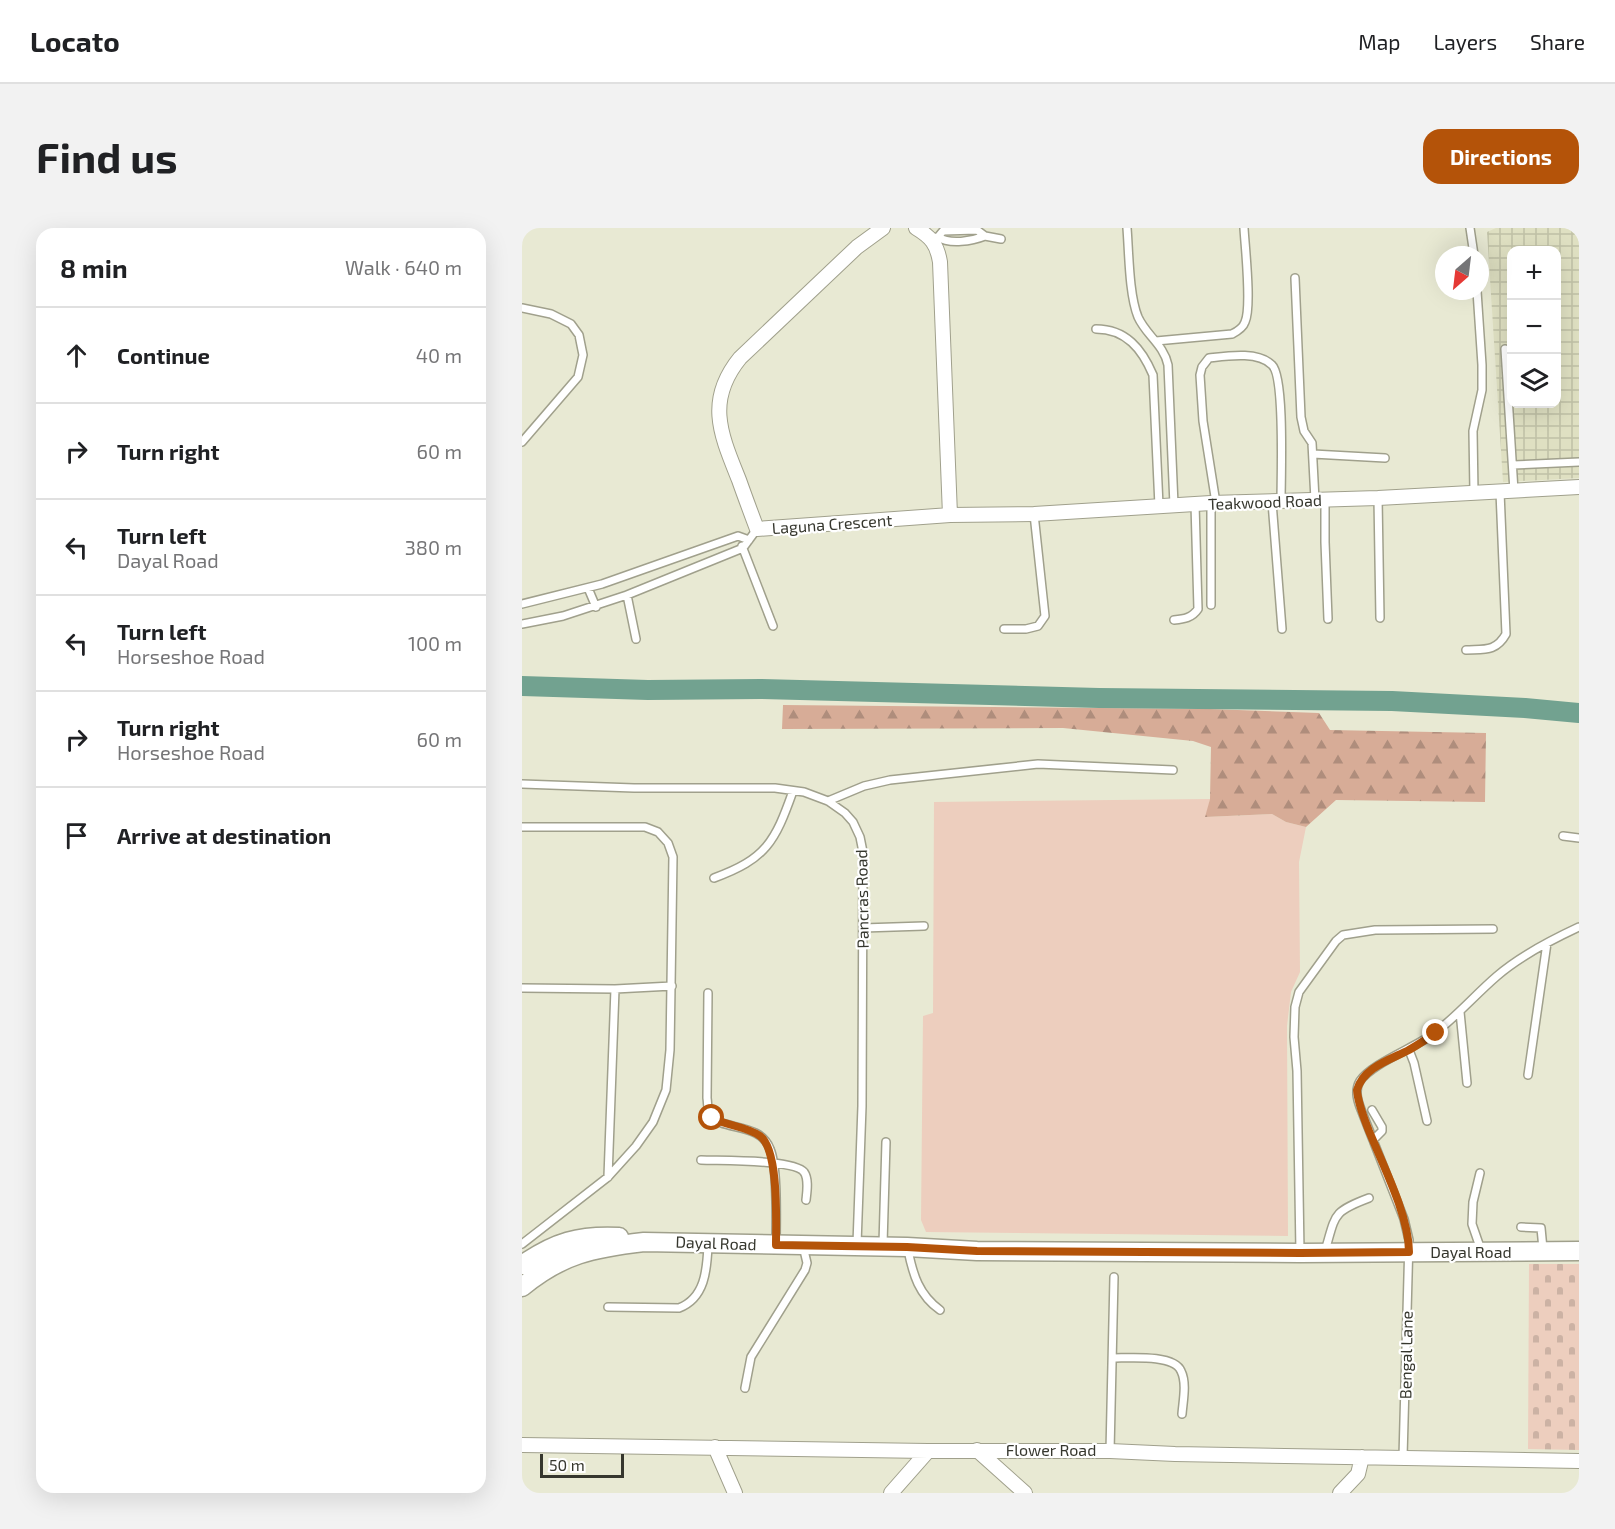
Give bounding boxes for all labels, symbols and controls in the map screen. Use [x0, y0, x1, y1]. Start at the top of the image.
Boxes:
text: Locato [30, 24, 120, 58]
text: Map [1358, 29, 1400, 54]
text: Layers [1433, 29, 1497, 54]
text: Share [1530, 29, 1585, 54]
button: Directions [1423, 129, 1579, 184]
text: Find us [36, 131, 178, 181]
north arrow [1435, 246, 1489, 300]
map controls [1507, 246, 1561, 408]
button: + [1507, 246, 1561, 300]
text: 8 min [60, 252, 128, 283]
text: Walk · 640 m [345, 255, 462, 279]
button: − [1507, 300, 1561, 354]
icon: ahead [60, 339, 93, 372]
text: Continue [117, 342, 210, 368]
text: 40 m [416, 343, 462, 367]
button: layers [1507, 354, 1561, 408]
icon: right [60, 435, 93, 468]
text: Turn right [117, 438, 219, 464]
text: 60 m [417, 439, 462, 463]
street label: Teakwood Road [1208, 490, 1322, 513]
street label: Laguna Crescent [771, 510, 893, 537]
text: Turn left [117, 522, 206, 548]
icon: left [60, 531, 93, 564]
text: 380 m [405, 535, 462, 559]
text: Dayal Road [117, 548, 219, 572]
text: Turn left [117, 618, 206, 644]
icon: left [60, 627, 93, 660]
text: 100 m [408, 631, 462, 655]
text: Horseshoe Road [117, 644, 265, 668]
text: Turn right [117, 714, 219, 740]
icon: right [60, 723, 93, 756]
text: 60 m [417, 727, 462, 751]
text: Horseshoe Road [117, 740, 265, 764]
icon: arrive [60, 819, 93, 852]
text: Arrive at destination [117, 822, 331, 848]
street label: Pancras Road [851, 849, 872, 949]
route end [1422, 1019, 1448, 1045]
route start [698, 1104, 724, 1130]
street label: Dayal Road [675, 1232, 757, 1253]
street label: Dayal Road [1430, 1242, 1512, 1261]
street label: Bengal Lane [1395, 1311, 1416, 1399]
street label: Flower Road [1006, 1440, 1096, 1459]
scale bar [540, 1451, 624, 1478]
text: 50 m [549, 1455, 585, 1474]

